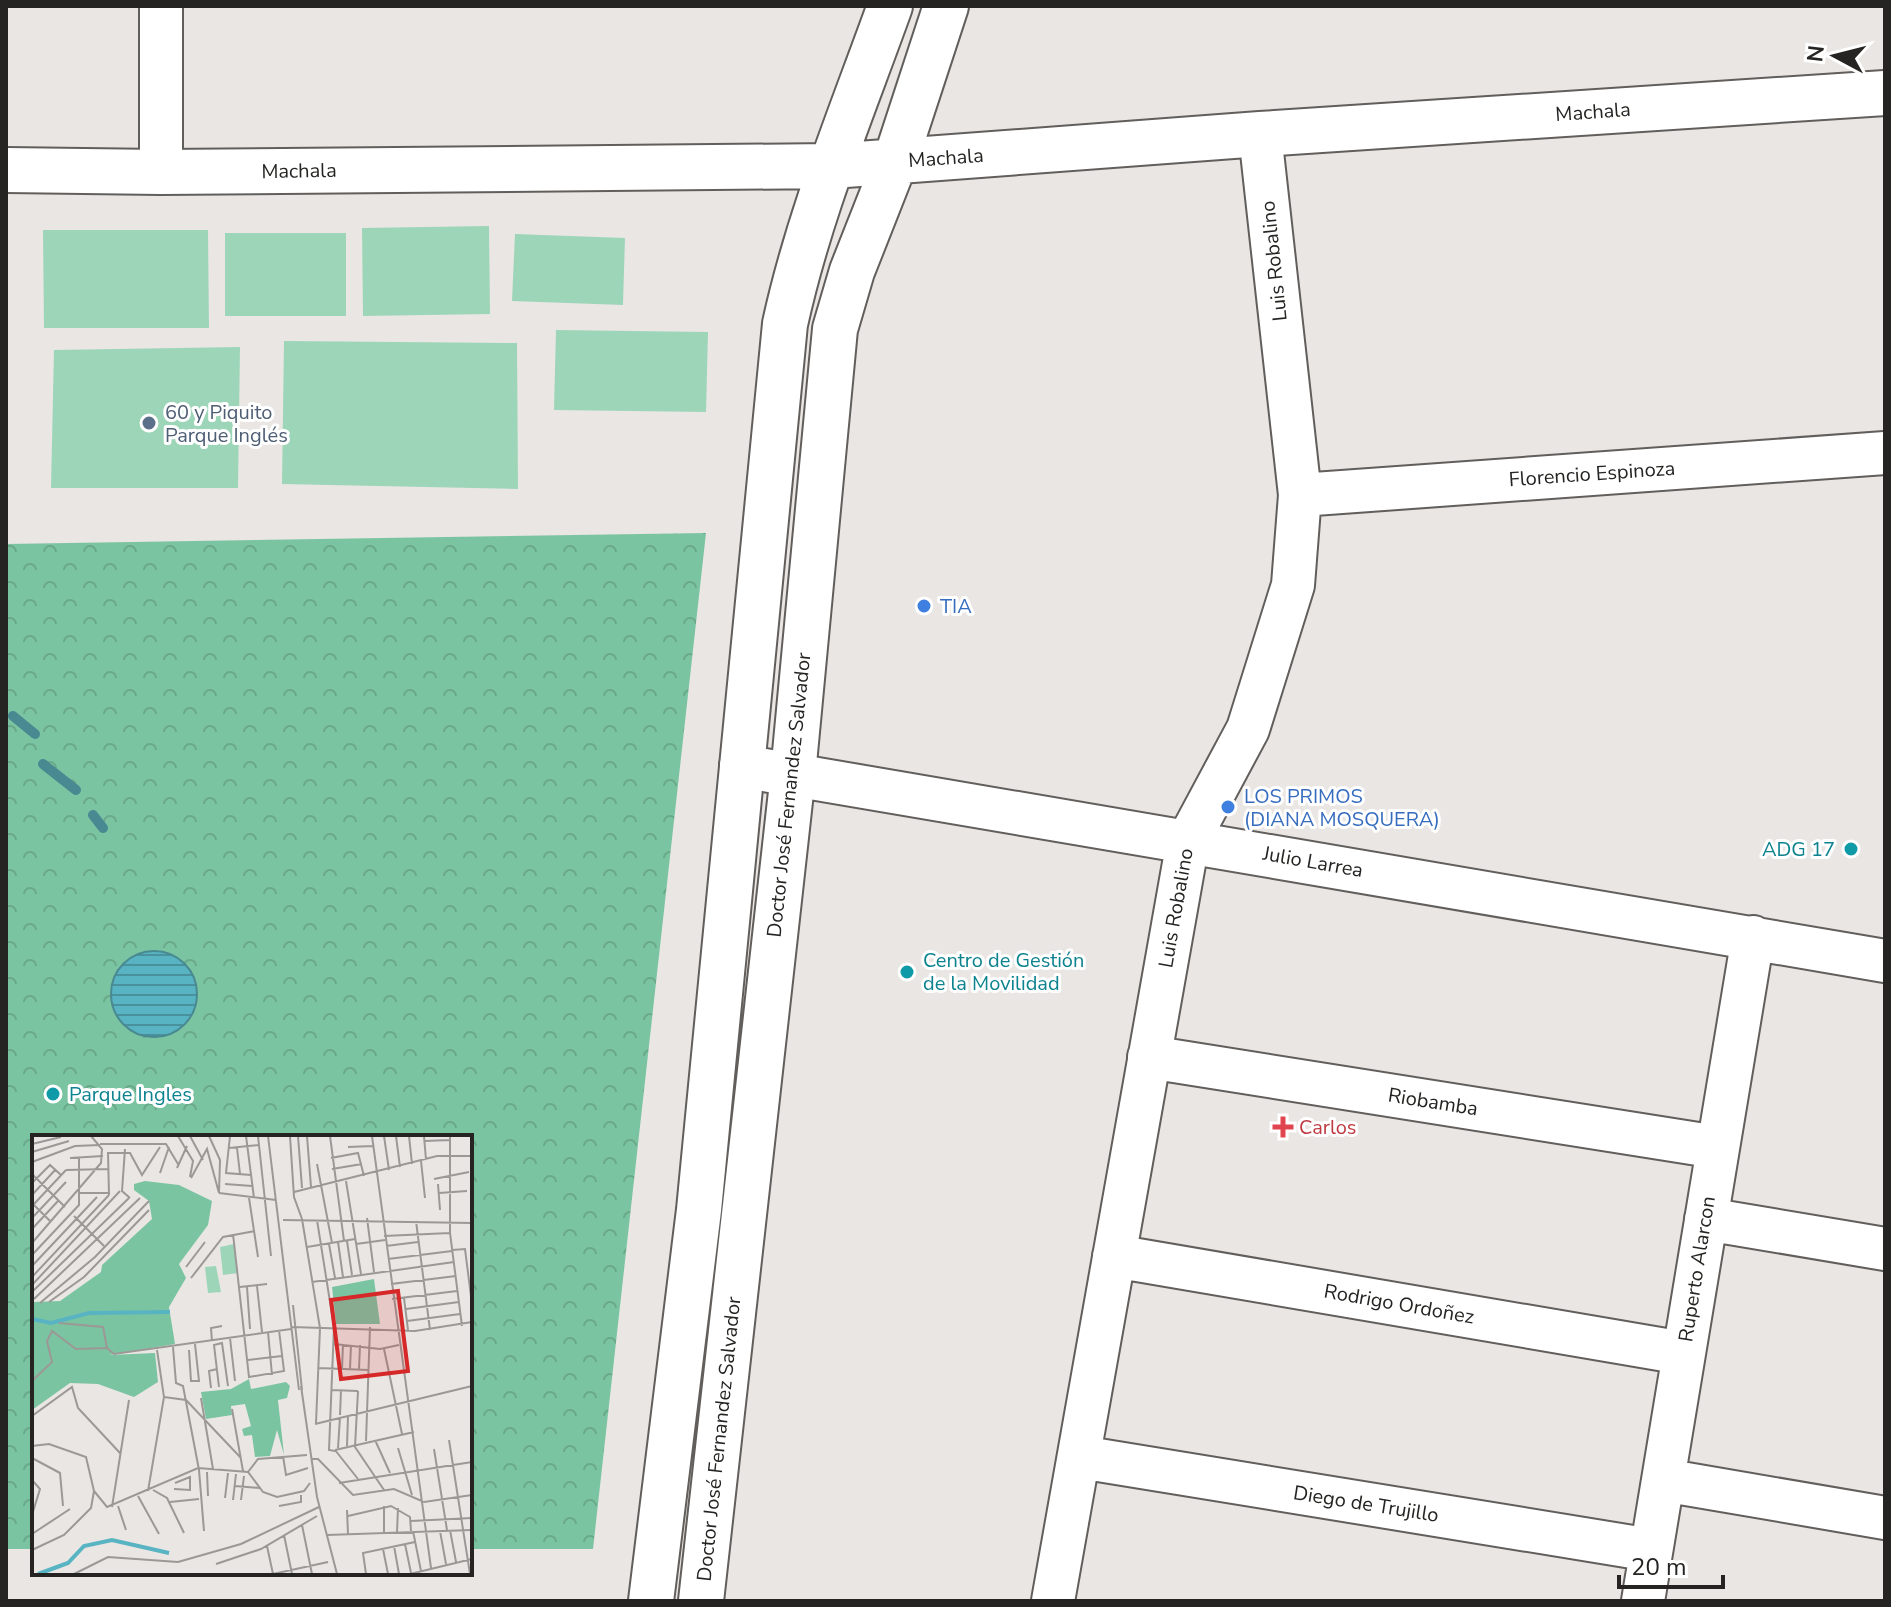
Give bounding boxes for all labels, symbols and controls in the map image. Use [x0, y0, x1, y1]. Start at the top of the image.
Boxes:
north arrow [1795, 16, 1875, 96]
text: N [1800, 44, 1832, 64]
street label: Machala [1554, 96, 1632, 128]
street label: Machala [907, 142, 985, 174]
street label: Machala [261, 157, 337, 185]
street label: Luis Robalino [1254, 199, 1294, 323]
place label: 60 y Piquito Parque Inglés [165, 399, 288, 449]
marker: 60 y Piquito Parque Inglés [140, 414, 158, 432]
street label: Florencio Espinoza [1508, 455, 1676, 493]
place label: TIA [940, 593, 972, 620]
marker: TIA [915, 597, 933, 615]
street label: Doctor José Fernandez Salvador [761, 651, 817, 939]
place label: LOS PRIMOS (DIANA MOSQUERA) [1244, 783, 1440, 833]
marker: LOS PRIMOS (DIANA MOSQUERA) [1219, 798, 1237, 816]
place label: ADG 17 [1762, 836, 1835, 863]
street label: Julio Larrea [1260, 840, 1365, 884]
marker: ADG 17 [1842, 840, 1860, 858]
street label: Luis Robalino [1152, 846, 1200, 970]
place label: Centro de Gestión de la Movilidad [923, 947, 1084, 997]
marker: Centro de Gestión de la Movilidad [898, 963, 916, 981]
place label: Parque Ingles [69, 1081, 192, 1108]
street label: Riobamba [1386, 1082, 1480, 1122]
marker: Parque Ingles [44, 1085, 62, 1103]
place label: Carlos [1299, 1114, 1356, 1141]
marker: Carlos [1274, 1118, 1292, 1136]
inset map [32, 1135, 472, 1575]
street label: Ruperto Alarcon [1672, 1194, 1722, 1344]
street label: Rodrigo Ordoñez [1322, 1277, 1476, 1331]
street label: Doctor José Fernandez Salvador [691, 1295, 747, 1583]
street label: Diego de Trujillo [1291, 1479, 1441, 1529]
scale bar [1619, 1539, 1723, 1589]
text: 20 m [1631, 1551, 1687, 1583]

